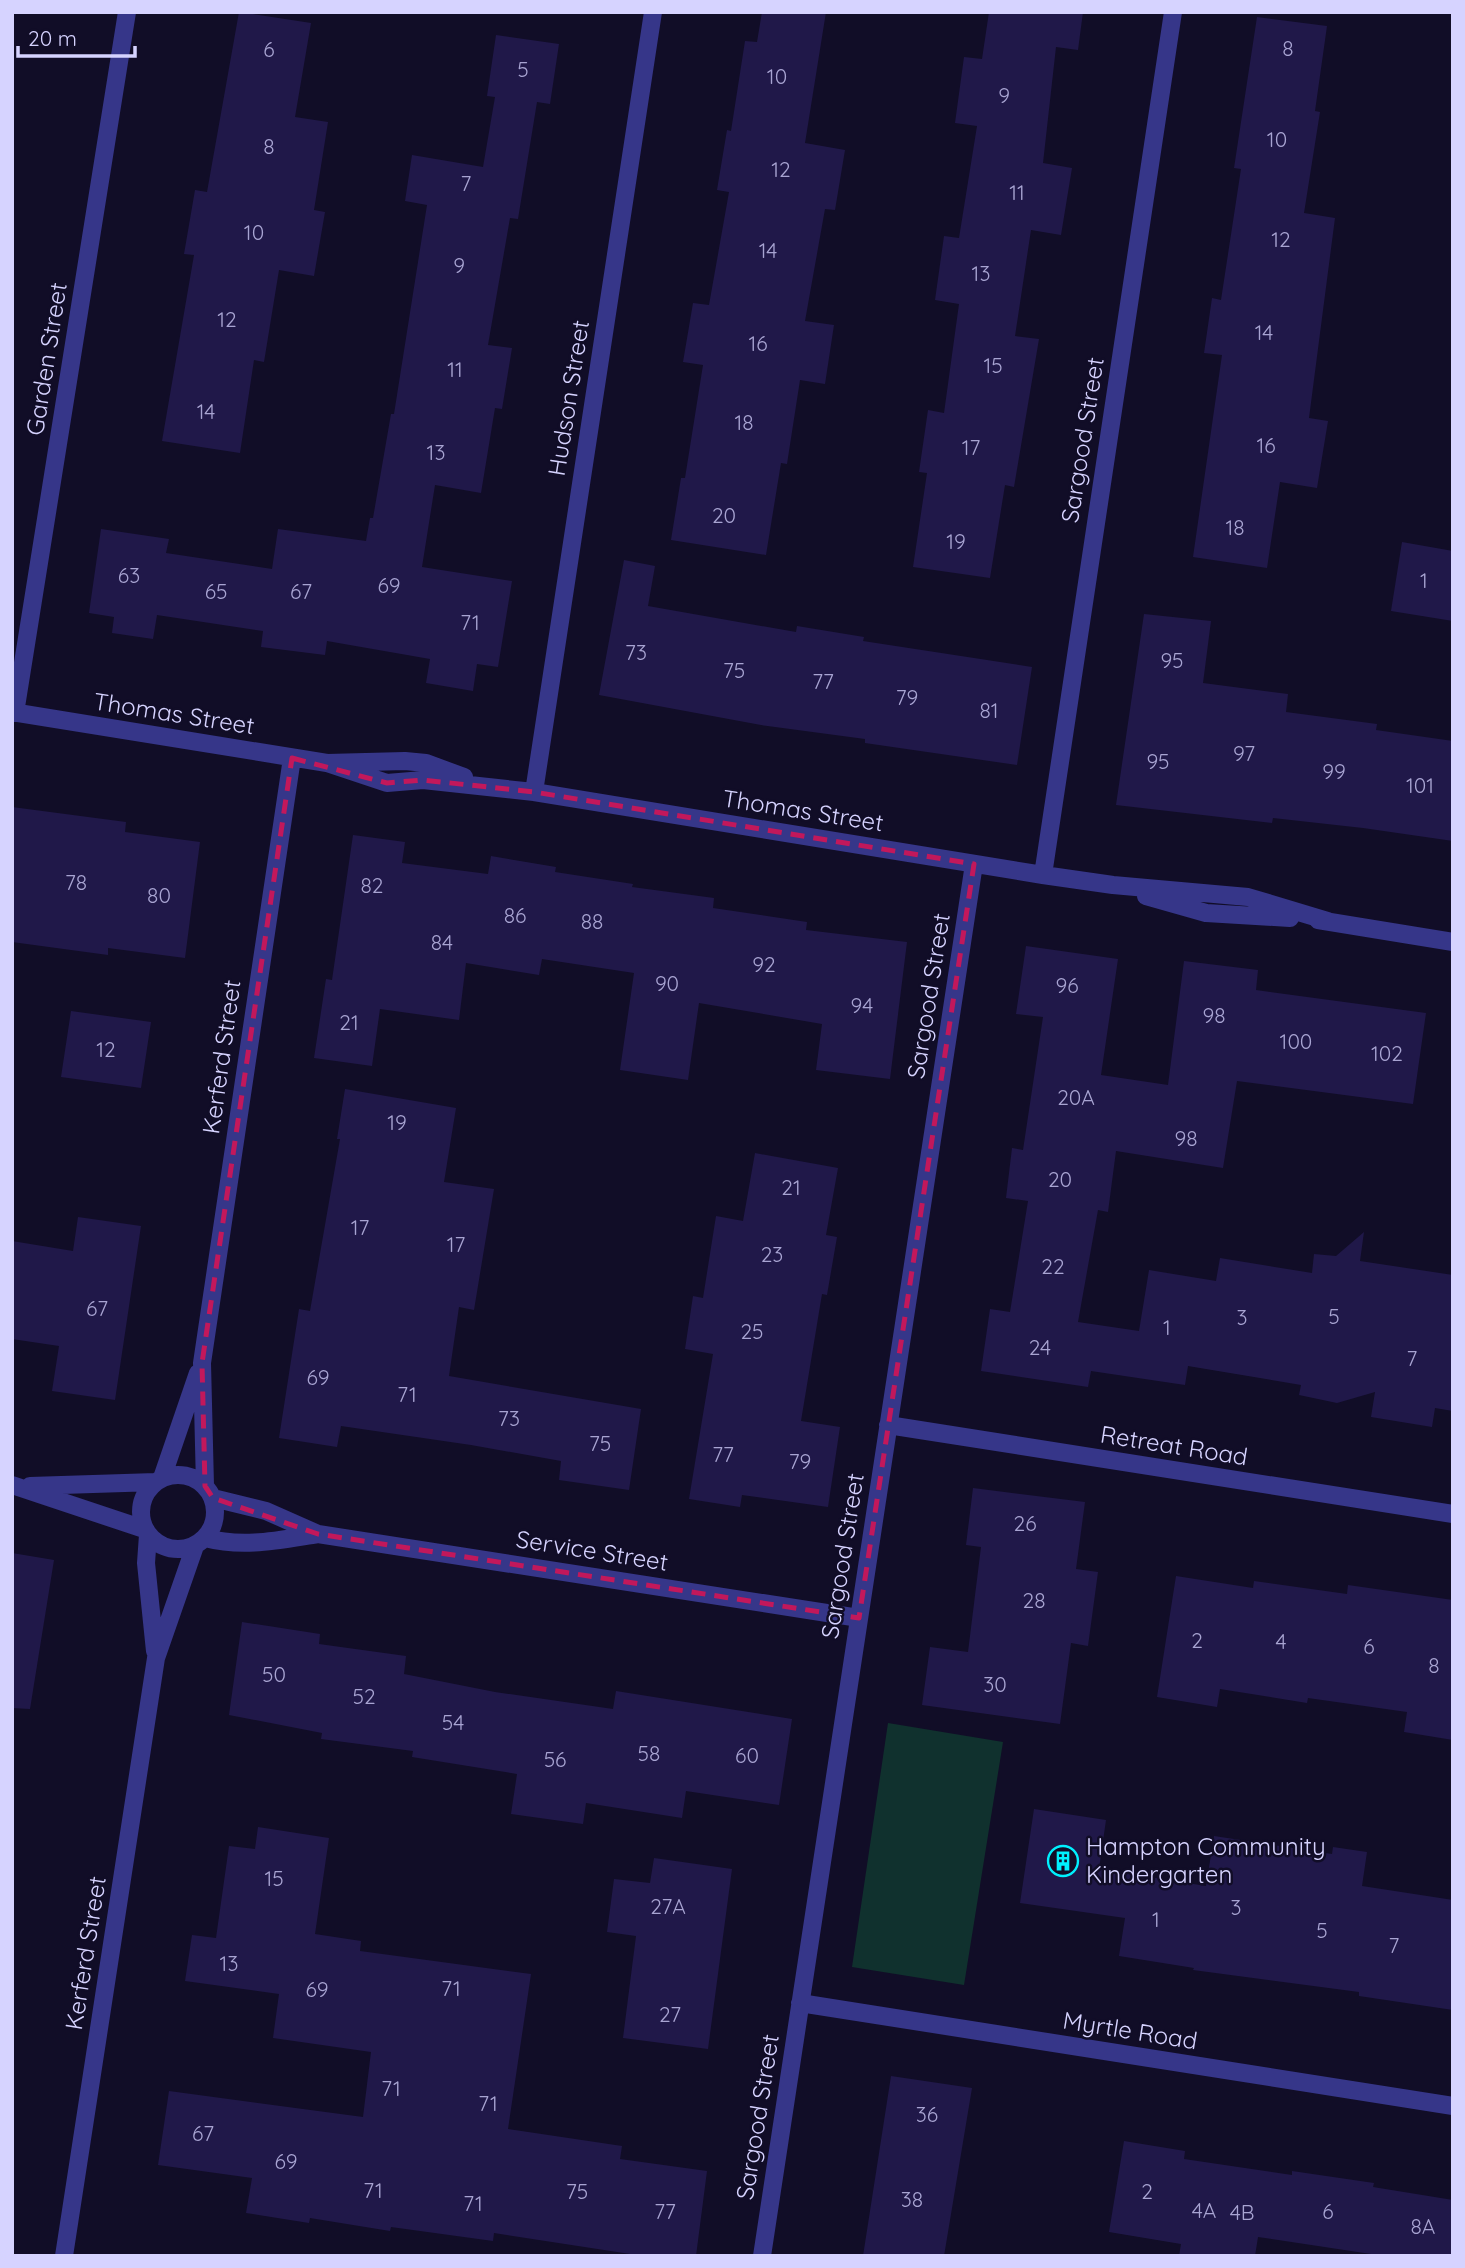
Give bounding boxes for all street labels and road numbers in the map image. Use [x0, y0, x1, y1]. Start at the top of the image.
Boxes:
street label: Garden Street [19, 280, 73, 437]
street label: Hudson Street [541, 318, 595, 478]
street label: Sargood Street [1054, 355, 1110, 525]
street label: Thomas Street [92, 685, 257, 741]
street label: Thomas Street [721, 782, 886, 838]
street label: Sargood Street [900, 911, 956, 1081]
street label: Kerferd Street [195, 978, 247, 1136]
street label: Retreat Road [1098, 1419, 1250, 1471]
street label: Sargood Street [814, 1471, 870, 1641]
street label: Service Street [514, 1523, 670, 1577]
street label: Kerferd Street [58, 1874, 112, 2032]
street label: Myrtle Road [1061, 2005, 1200, 2055]
street label: Sargood Street [729, 2032, 785, 2202]

